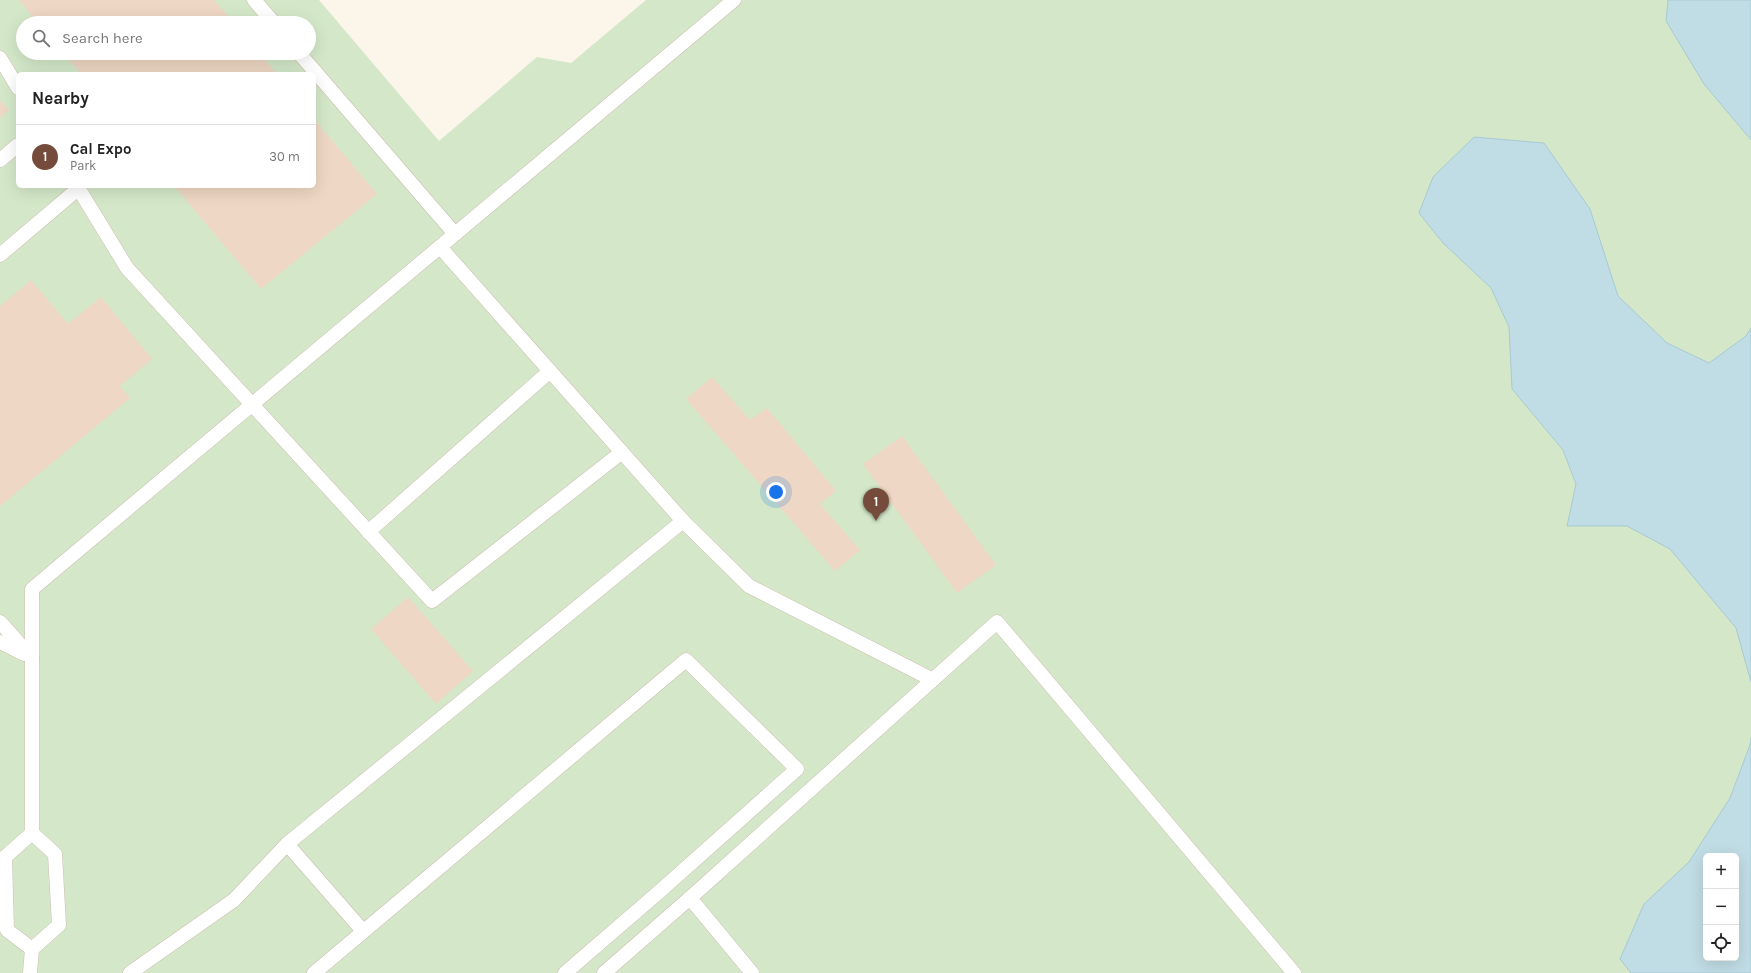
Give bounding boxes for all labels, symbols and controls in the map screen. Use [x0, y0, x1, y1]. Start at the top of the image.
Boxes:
search box [16, 16, 316, 60]
icon: search [30, 27, 52, 49]
text: Search here [62, 29, 143, 47]
text: Nearby [32, 88, 89, 108]
text: Cal Expo [70, 140, 131, 158]
text: 1 [43, 149, 47, 164]
text: 30 m [269, 149, 300, 164]
text: Park [70, 158, 96, 173]
your location [766, 482, 786, 502]
pin: 1 [863, 488, 889, 521]
map controls [1703, 853, 1739, 961]
button: + [1703, 853, 1739, 889]
button: − [1703, 889, 1739, 925]
button: locate [1703, 925, 1739, 961]

